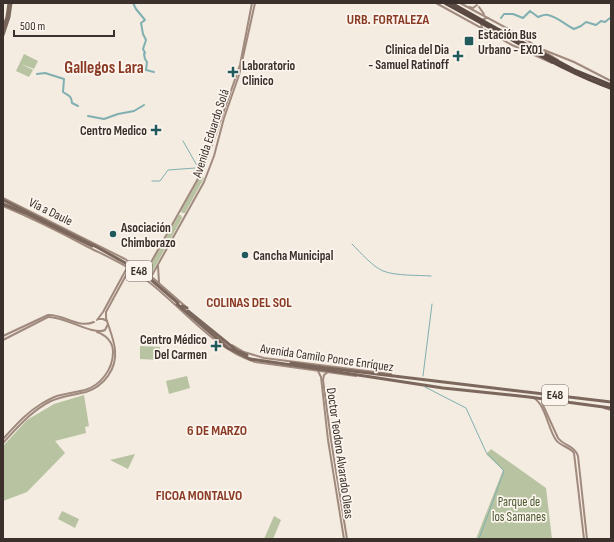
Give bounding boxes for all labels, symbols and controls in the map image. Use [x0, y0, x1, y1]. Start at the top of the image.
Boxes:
district label: URB. FORTALEZA [347, 11, 429, 28]
scale bar [14, 12, 114, 38]
text: 500 m [20, 19, 45, 34]
place label: Estación Bus Urbano - EX01 [478, 27, 543, 58]
marker: Estación Bus Urbano - EX01 [463, 35, 475, 47]
place label: Clinica del Dia - Samuel Ratinoff [368, 42, 450, 73]
marker: Clinica del Dia - Samuel Ratinoff [452, 50, 464, 62]
district label: Gallegos Lara [64, 58, 144, 78]
place label: Laboratorio Clinico [242, 58, 296, 89]
marker: Laboratorio Clinico [227, 66, 239, 78]
street label: Avenida Eduardo Solá [189, 87, 233, 180]
place label: Centro Medico [80, 123, 147, 139]
marker: Centro Medico [150, 124, 162, 136]
street label: Vía a Daule [26, 194, 75, 229]
place label: Asociación Chimborazo [120, 220, 176, 251]
marker: Asociación Chimborazo [108, 229, 118, 239]
place label: Cancha Municipal [253, 248, 334, 264]
marker: Cancha Municipal [240, 250, 250, 260]
road number: E48 [126, 261, 152, 281]
district label: COLINAS DEL SOL [206, 294, 292, 311]
place label: Centro Médico Del Carmen [140, 332, 207, 363]
marker: Centro Médico Del Carmen [210, 340, 222, 352]
street label: Avenida Camilo Ponce Enríquez [258, 341, 395, 375]
road number: E48 [542, 385, 568, 405]
street label: Doctor Teodoro Alvarado Oleas [323, 387, 357, 520]
district label: 6 DE MARZO [187, 422, 247, 439]
district label: FICOA MONTALVO [156, 487, 242, 504]
park label: Parque de los Samanes [492, 494, 546, 525]

